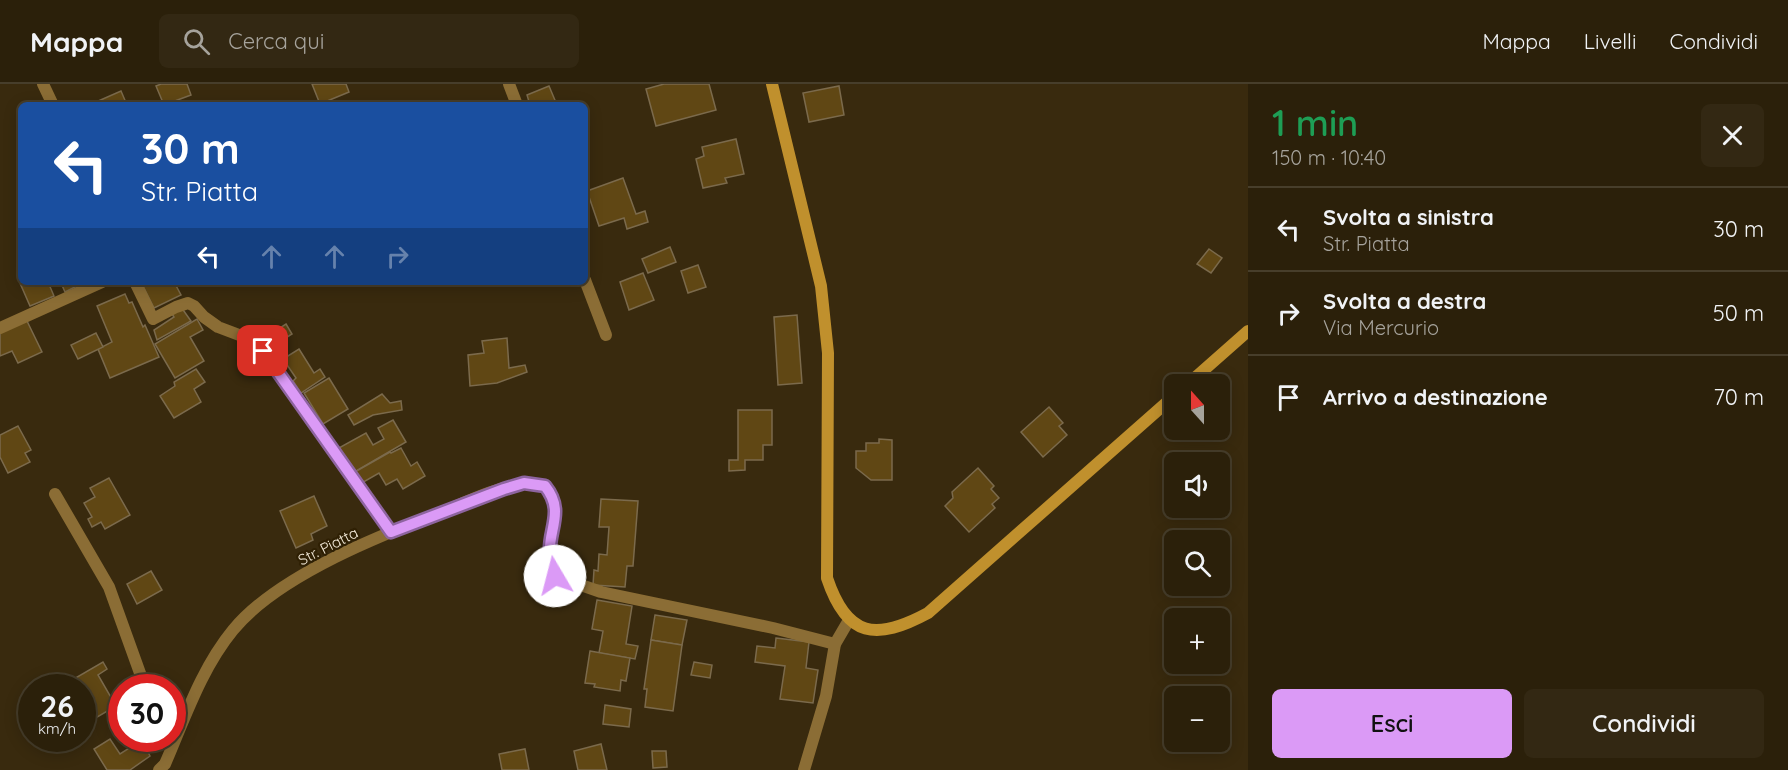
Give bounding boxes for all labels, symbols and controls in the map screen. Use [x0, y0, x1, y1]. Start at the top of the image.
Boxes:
search box [159, 14, 579, 68]
text: Mappa [30, 24, 123, 59]
icon: search [180, 25, 213, 58]
text: Cerca qui [228, 27, 324, 55]
text: Mappa [1482, 28, 1551, 54]
text: Livelli [1584, 28, 1636, 54]
text: Condividi [1669, 28, 1758, 54]
text: 1 min [1272, 100, 1358, 145]
button: close [1701, 104, 1764, 167]
text: 30 m [141, 122, 240, 175]
icon: left [42, 126, 120, 204]
text: 150 m · 10:40 [1272, 145, 1386, 170]
text: Str. Piatta [141, 174, 258, 208]
text: Svolta a sinistra [1323, 203, 1494, 231]
icon: left [1272, 213, 1305, 246]
text: 30 m [1713, 215, 1764, 243]
text: Str. Piatta [1323, 231, 1410, 256]
icon: left [192, 240, 225, 273]
icon: ahead [255, 240, 288, 273]
icon: ahead [318, 240, 351, 273]
icon: right [381, 240, 414, 273]
text: Svolta a destra [1323, 287, 1486, 315]
icon: right [1272, 297, 1305, 330]
text: 50 m [1713, 299, 1764, 327]
text: Via Mercurio [1323, 315, 1439, 340]
pin [237, 325, 288, 376]
icon: arrive [246, 334, 279, 367]
north arrow [1164, 374, 1230, 440]
map controls [1164, 374, 1230, 752]
icon: arrive [1272, 381, 1305, 414]
text: Arrivo a destinazione [1323, 383, 1548, 411]
text: 70 m [1714, 383, 1764, 411]
button: sound [1164, 452, 1230, 518]
street label: Str. Piatta [295, 523, 361, 569]
button: search [1164, 530, 1230, 596]
position arrow [523, 544, 587, 608]
button: + [1164, 608, 1230, 674]
speed limit sign: 30 [108, 674, 186, 752]
button: − [1164, 686, 1230, 752]
text: 26 [40, 687, 74, 725]
button: Esci [1272, 689, 1512, 758]
button: Condividi [1524, 689, 1764, 758]
text: km/h [38, 719, 76, 738]

